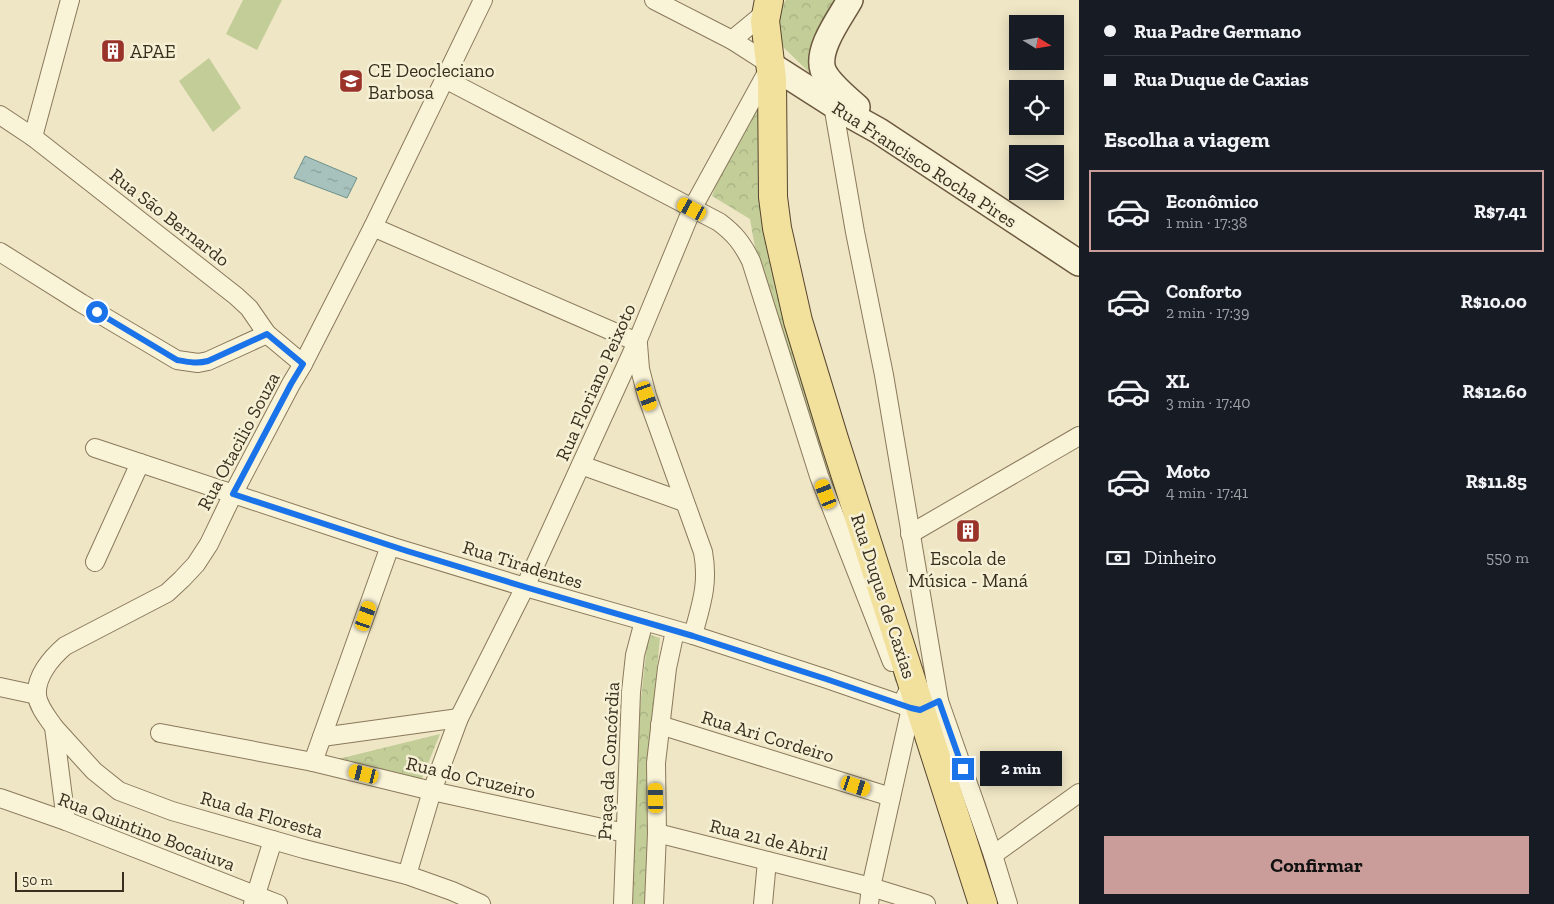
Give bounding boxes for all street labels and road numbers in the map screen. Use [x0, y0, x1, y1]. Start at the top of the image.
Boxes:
street label: Rua Francisco Rocha Pires [828, 96, 1021, 233]
street label: Rua São Bernardo [105, 163, 234, 272]
street label: Rua Floriano Peixoto [550, 300, 641, 464]
street label: Rua Otacilio Souza [192, 368, 285, 514]
street label: Rua Duque de Caxias [846, 511, 921, 681]
street label: Rua Tiradentes [460, 535, 586, 594]
street label: Praça da Concórdia [593, 681, 624, 841]
street label: Rua Ari Cordeiro [699, 705, 837, 768]
street label: Rua do Cruzeiro [404, 751, 538, 804]
street label: Rua da Floresta [198, 786, 326, 843]
street label: Rua Quintino Bocaiuva [55, 787, 239, 876]
street label: Rua 21 de Abril [707, 814, 830, 865]

